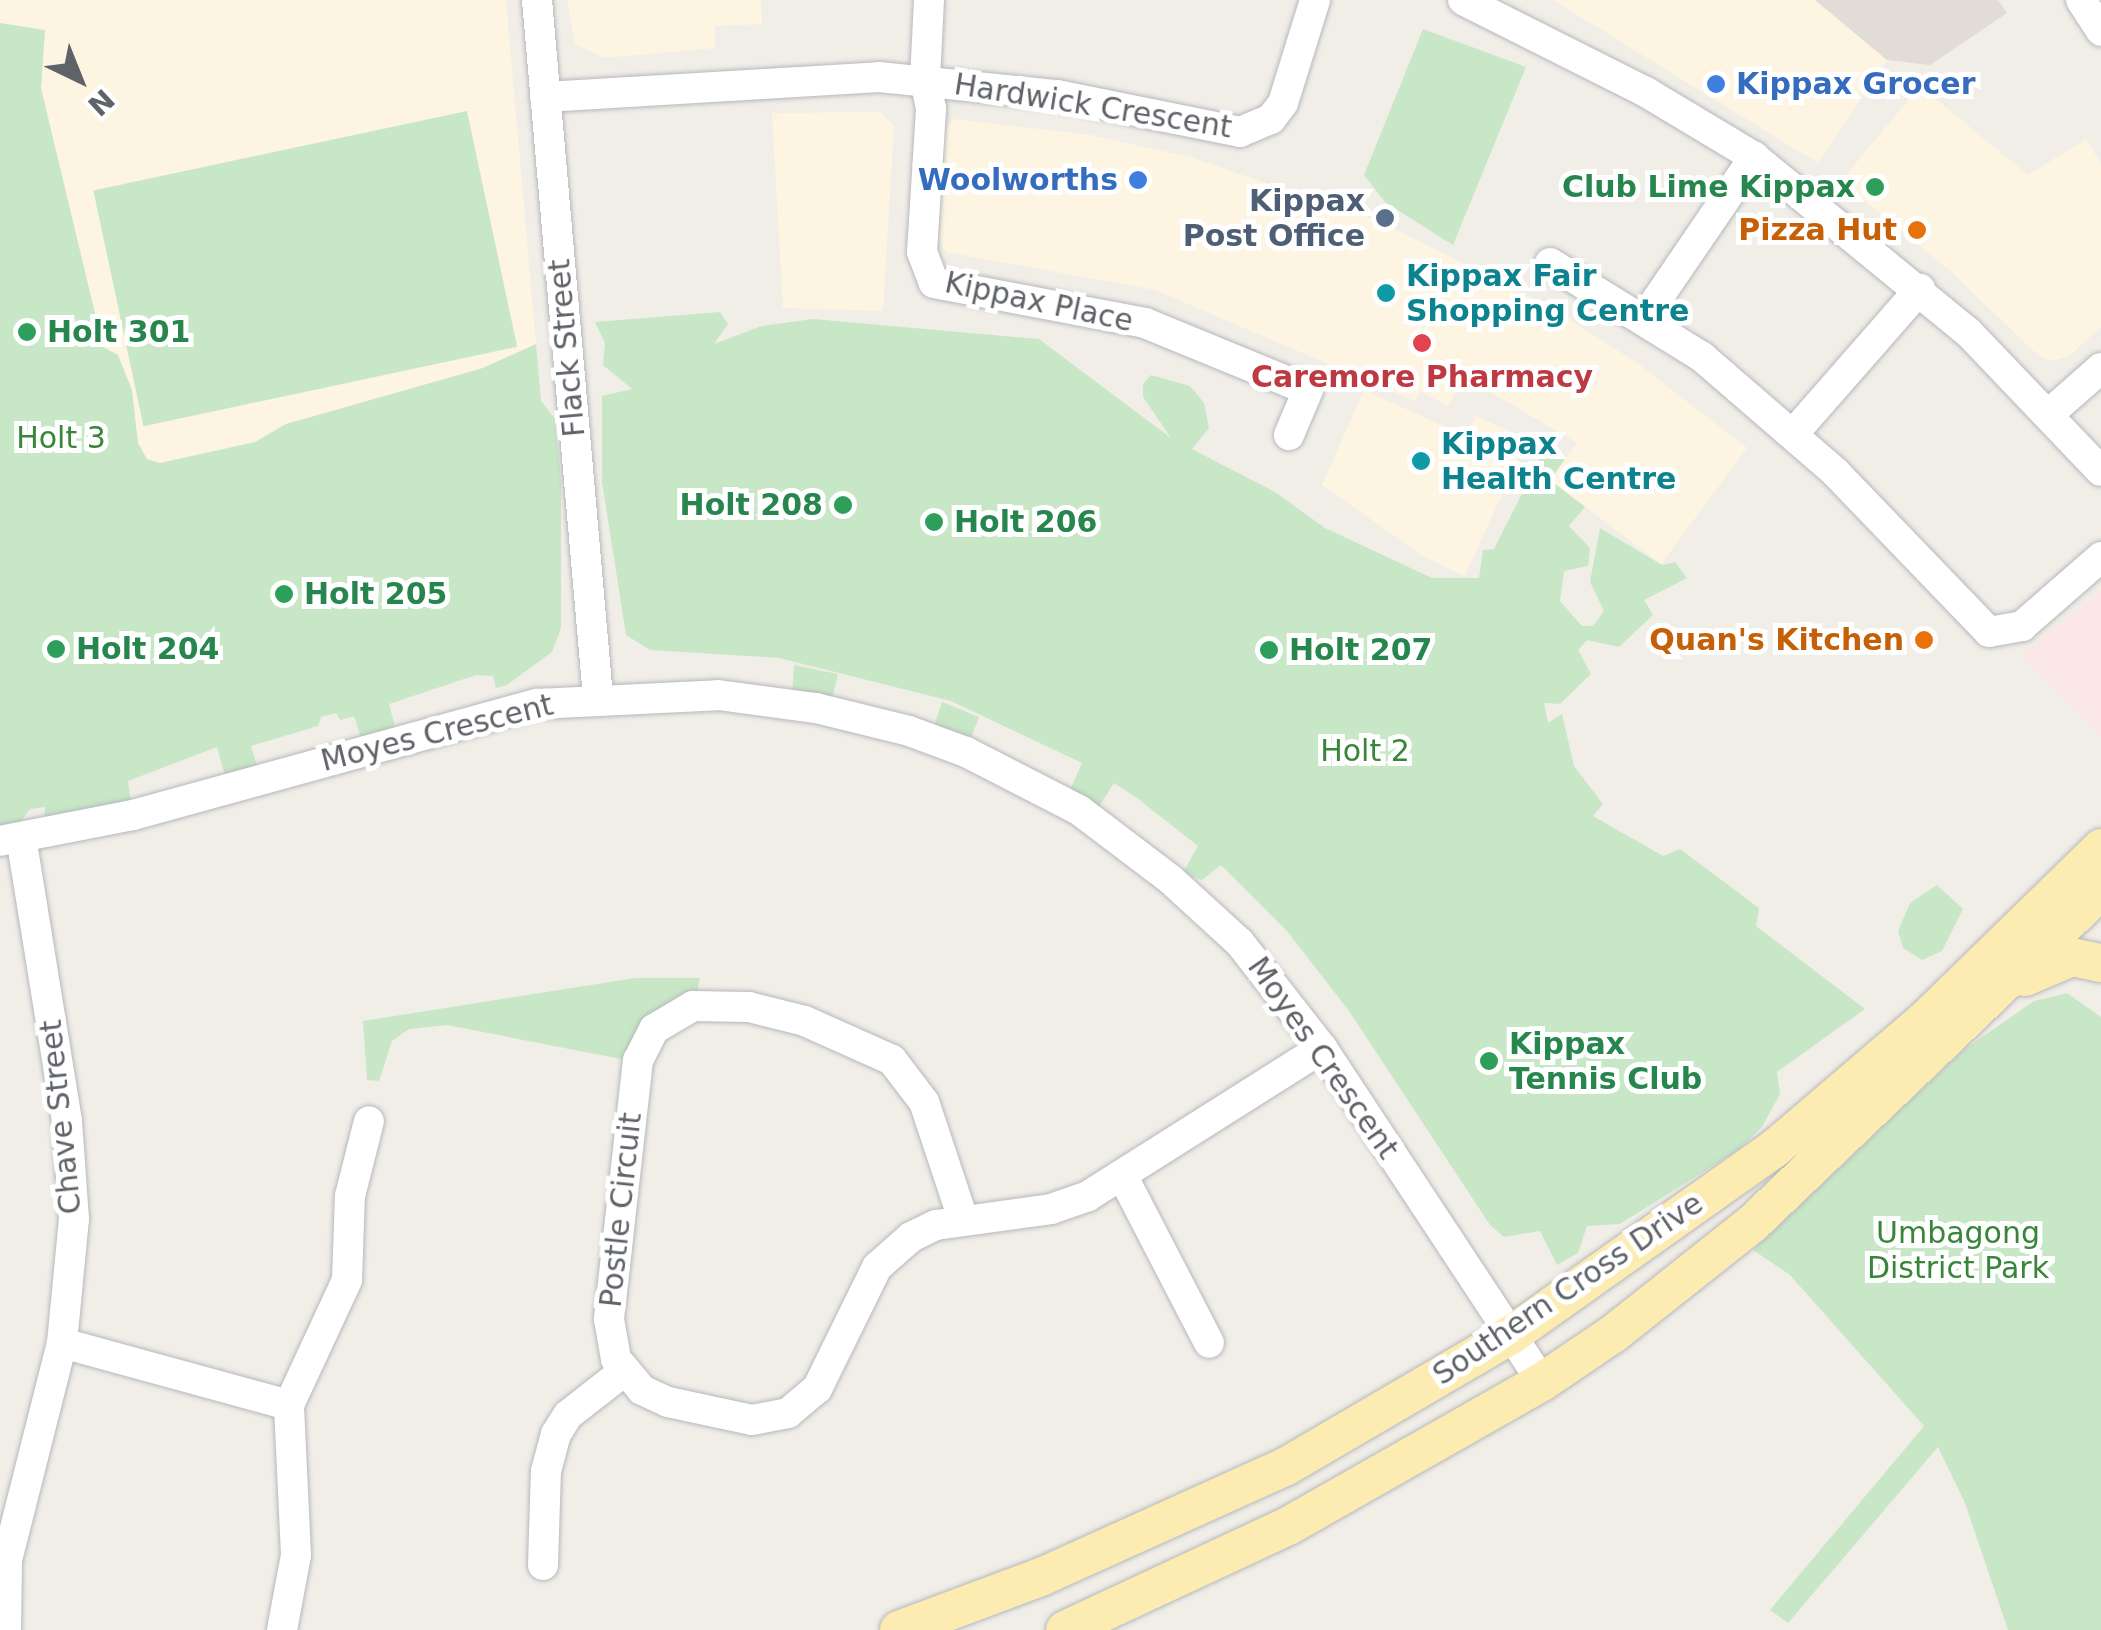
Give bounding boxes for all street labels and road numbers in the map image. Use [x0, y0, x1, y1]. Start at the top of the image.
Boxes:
street label: Hardwick Crescent [952, 66, 1234, 146]
street label: Flack Street [541, 258, 593, 438]
street label: Kippax Place [942, 264, 1136, 340]
street label: Moyes Crescent [317, 687, 557, 779]
street label: Moyes Crescent [1240, 950, 1406, 1166]
street label: Chave Street [33, 1018, 89, 1216]
street label: Postle Circuit [593, 1111, 649, 1309]
street label: Southern Cross Drive [1426, 1185, 1710, 1393]

